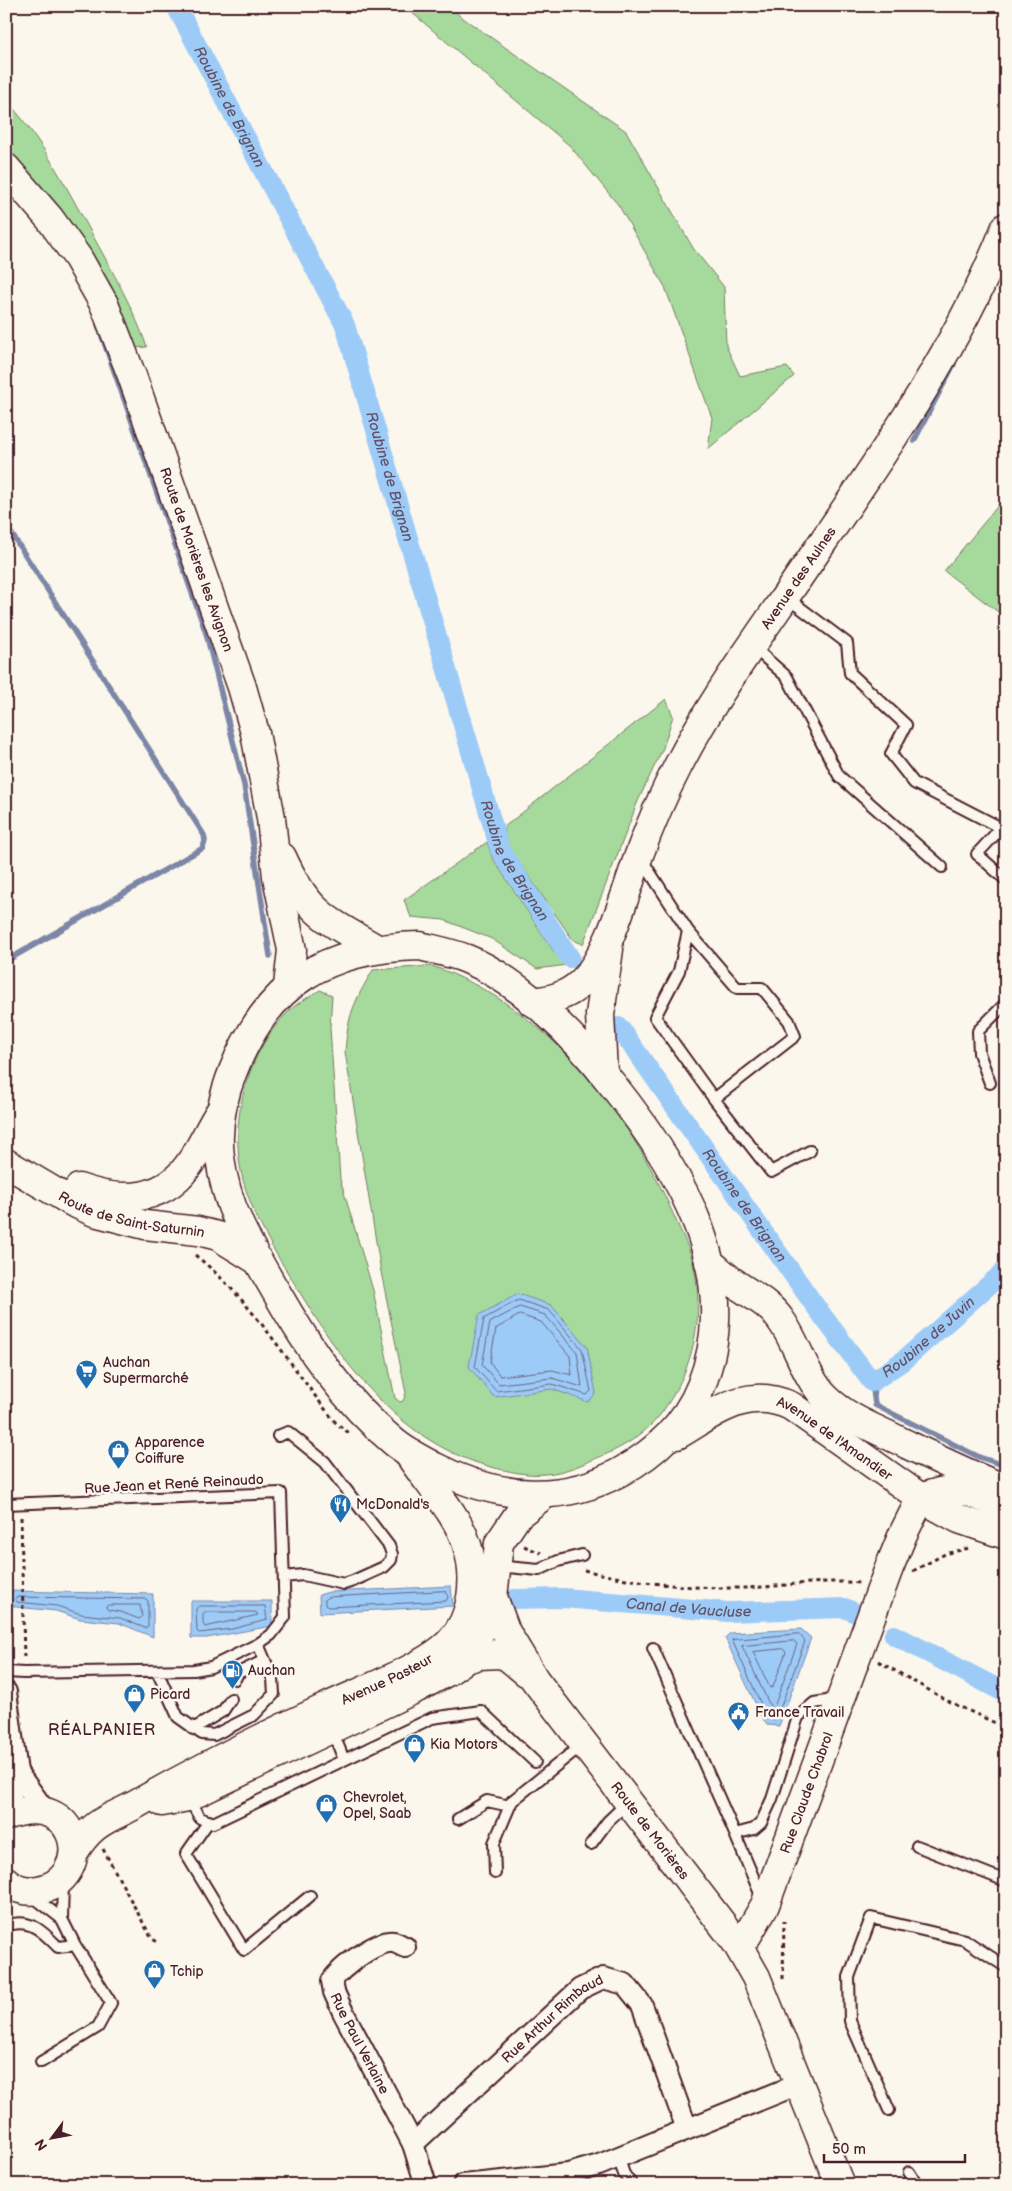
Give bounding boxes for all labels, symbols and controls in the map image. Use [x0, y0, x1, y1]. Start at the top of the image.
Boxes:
water label: Roubine de Brignan [189, 43, 269, 171]
water label: Roubine de Brignan [362, 409, 418, 544]
street label: Route de Morières les Avignon [156, 465, 237, 654]
street label: Avenue des Aulnes [757, 523, 839, 632]
water label: Roubine de Brignan [476, 798, 553, 925]
water label: Roubine de Brignan [698, 1145, 791, 1266]
street label: Route de Saint-Saturnin [55, 1187, 207, 1241]
water label: Roubine de Juvin [878, 1292, 979, 1382]
place label: Auchan Supermarché [103, 1354, 189, 1387]
supermarket icon: Auchan Supermarché [75, 1358, 99, 1389]
street label: Avenue de l'Amandier [775, 1393, 897, 1484]
place label: Apparence Coiffure [135, 1434, 204, 1467]
shop icon: Apparence Coiffure [107, 1438, 131, 1469]
street label: Rue Jean et René Reinaudo [84, 1471, 264, 1497]
restaurant icon: McDonald's [328, 1492, 352, 1523]
place label: McDonald's [356, 1496, 430, 1513]
water label: Canal de Vaucluse [625, 1594, 752, 1622]
street label: Avenue Pasteur [338, 1649, 436, 1708]
fuel station icon: Auchan [220, 1658, 244, 1689]
place label: Auchan [248, 1662, 295, 1679]
shop icon: Picard [122, 1682, 146, 1713]
place label: Picard [150, 1686, 190, 1703]
public building icon: France Travail [727, 1700, 751, 1731]
place label: France Travail [755, 1704, 844, 1721]
district label: RÉALPANIER [48, 1719, 156, 1740]
street label: Rue Claude Chabrol [776, 1730, 836, 1856]
shop icon: Kia Motors [402, 1732, 426, 1763]
place label: Kia Motors [430, 1736, 498, 1753]
street label: Route de Morières [608, 1778, 693, 1883]
place label: Chevrolet, Opel, Saab [343, 1789, 412, 1822]
shop icon: Chevrolet, Opel, Saab [315, 1793, 339, 1824]
shop icon: Tchip [142, 1959, 166, 1990]
place label: Tchip [170, 1963, 204, 1980]
street label: Rue Arthur Rimbaud [498, 1971, 606, 2066]
street label: Rue Paul Verlaine [327, 1990, 393, 2097]
north arrow [28, 2114, 78, 2164]
scale bar [824, 2131, 966, 2163]
text: N [31, 2136, 51, 2154]
text: 50 m [832, 2140, 866, 2159]

